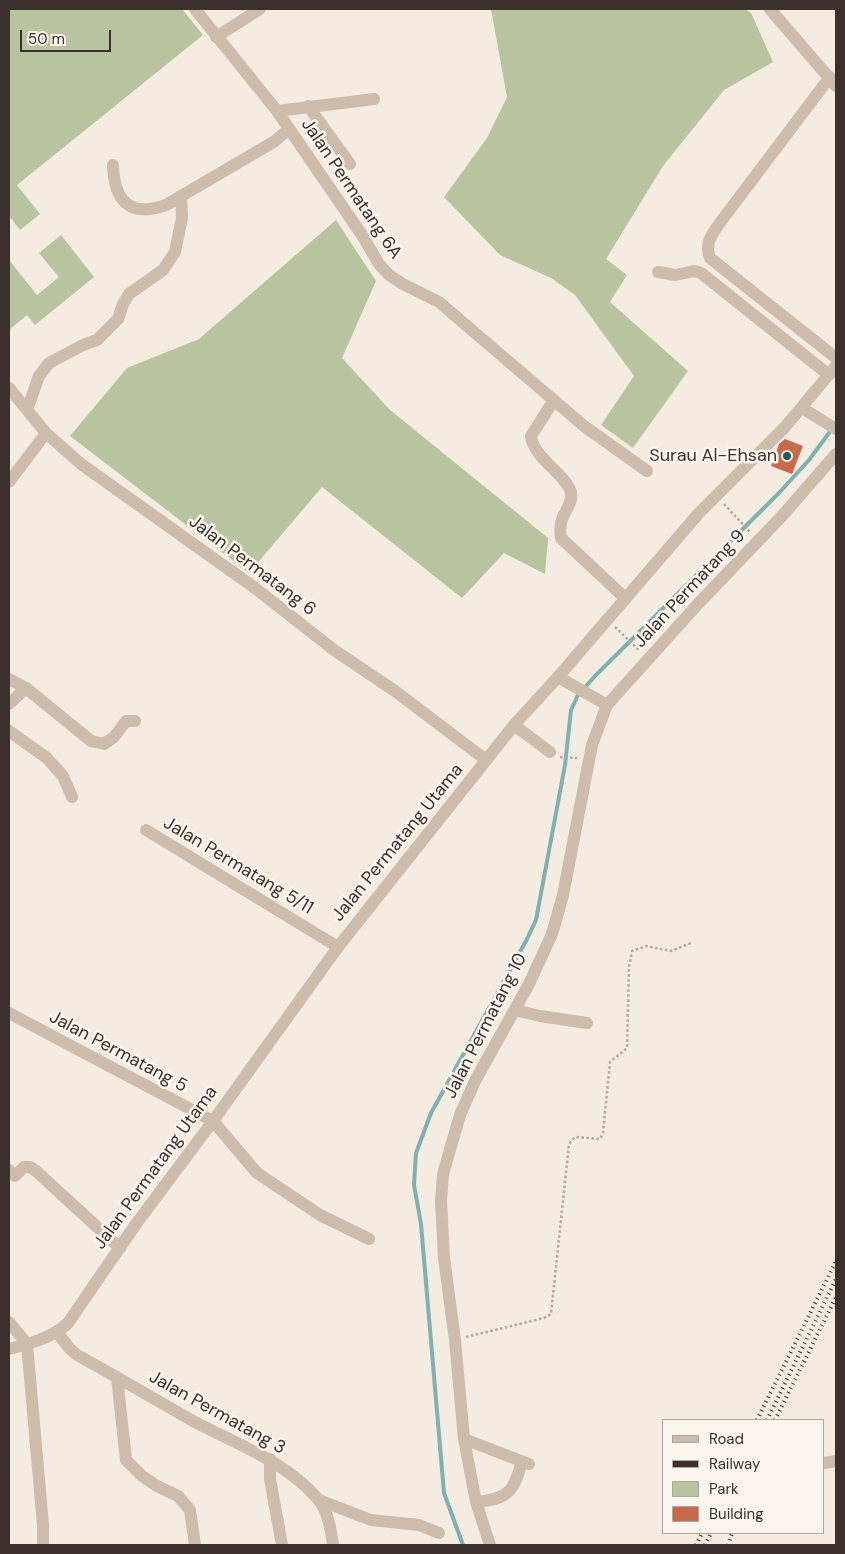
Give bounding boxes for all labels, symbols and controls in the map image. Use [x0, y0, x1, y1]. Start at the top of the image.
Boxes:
scale bar [22, 20, 114, 52]
text: 50 m [28, 29, 65, 49]
street label: Jalan Permatang 6A [296, 115, 406, 263]
place label: Surau Al-Ehsan [649, 445, 777, 467]
marker: Surau Al-Ehsan [781, 450, 793, 462]
street label: Jalan Permatang 6 [184, 511, 320, 621]
street label: Jalan Permatang 9 [630, 526, 750, 652]
street label: Jalan Permatang Utama [328, 760, 468, 926]
street label: Jalan Permatang 5/11 [159, 813, 317, 919]
street label: Jalan Permatang 10 [440, 950, 532, 1102]
street label: Jalan Permatang 5 [45, 1007, 191, 1097]
street label: Jalan Permatang Utama [89, 1082, 223, 1254]
street label: Jalan Permatang 3 [145, 1367, 289, 1459]
legend [662, 1419, 825, 1534]
text: Road [709, 1429, 744, 1449]
text: Railway [709, 1454, 760, 1474]
text: Park [709, 1479, 739, 1499]
text: Building [709, 1504, 764, 1524]

